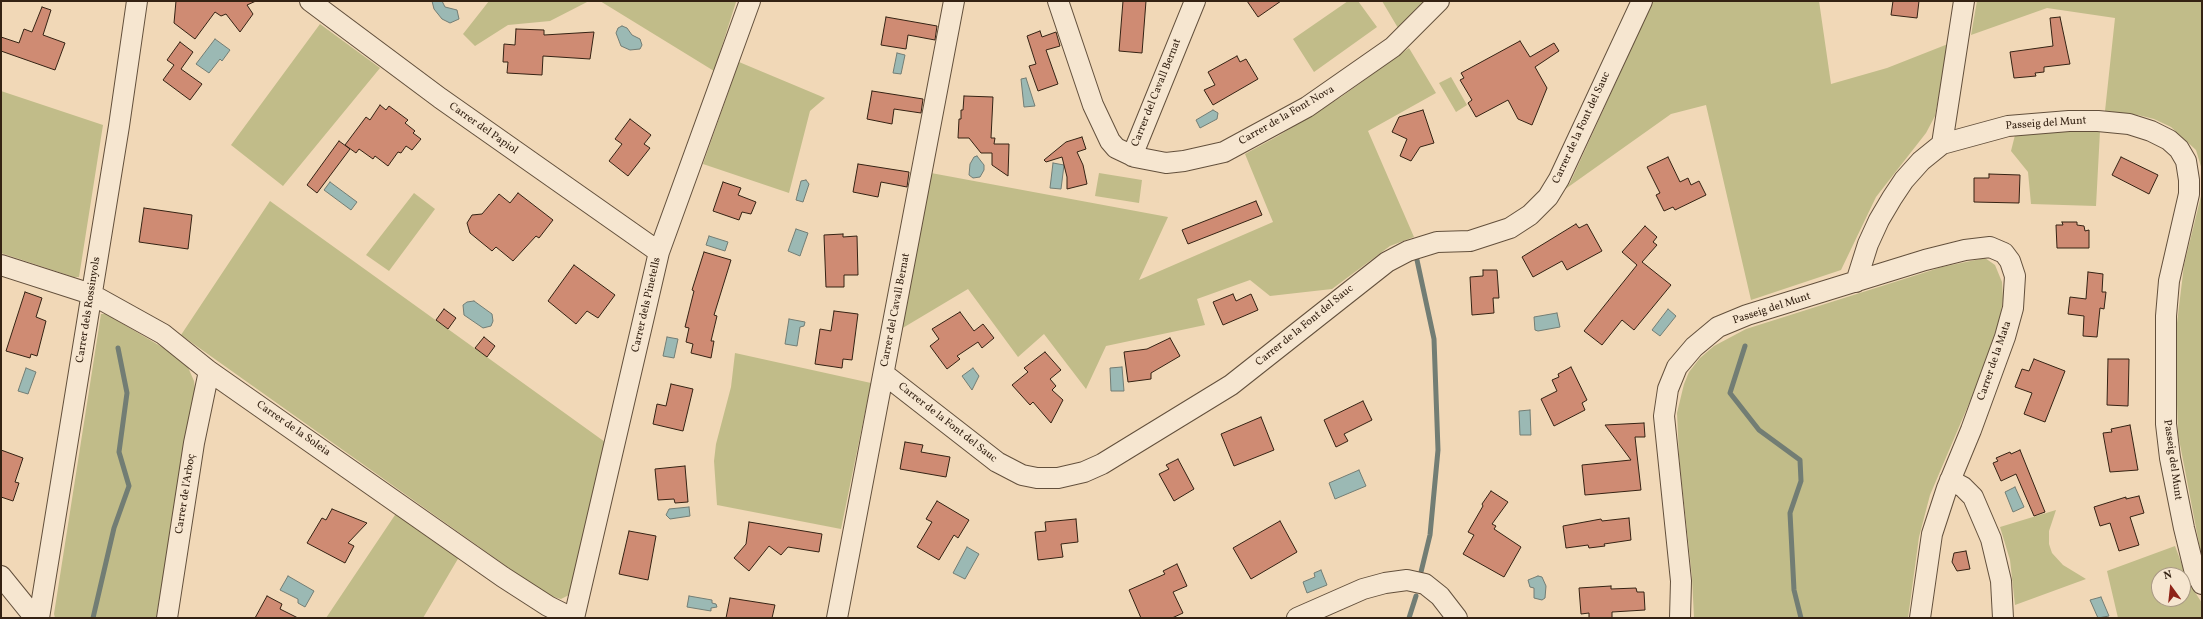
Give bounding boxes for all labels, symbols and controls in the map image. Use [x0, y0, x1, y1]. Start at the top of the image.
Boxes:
street label: Carrer del Cavall Bernat [1129, 37, 1185, 149]
street label: Carrer de la Font del Sauc [1550, 70, 1614, 186]
street label: Carrer de la Font Nova [1237, 83, 1337, 149]
street label: Carrer del Papiol [446, 100, 520, 158]
street label: Passeig del Munt [2005, 115, 2087, 133]
street label: Carrer del Cavall Bernat [878, 252, 914, 368]
street label: Carrer dels Rossinyols [74, 256, 104, 364]
street label: Carrer dels Pinetells [630, 256, 664, 354]
street label: Carrer de la Font del Sauc [1253, 282, 1357, 370]
street label: Passeig del Munt [1731, 290, 1813, 328]
street label: Carrer de la Mata [1975, 319, 2015, 403]
street label: Carrer de la Font del Sauc [895, 380, 999, 466]
street label: Carrer de la Soleia [253, 398, 333, 460]
street label: Passeig del Munt [2160, 419, 2184, 501]
street label: Carrer de l'Arboç [173, 453, 199, 535]
north arrow [2151, 567, 2191, 607]
text: N [2162, 568, 2174, 584]

